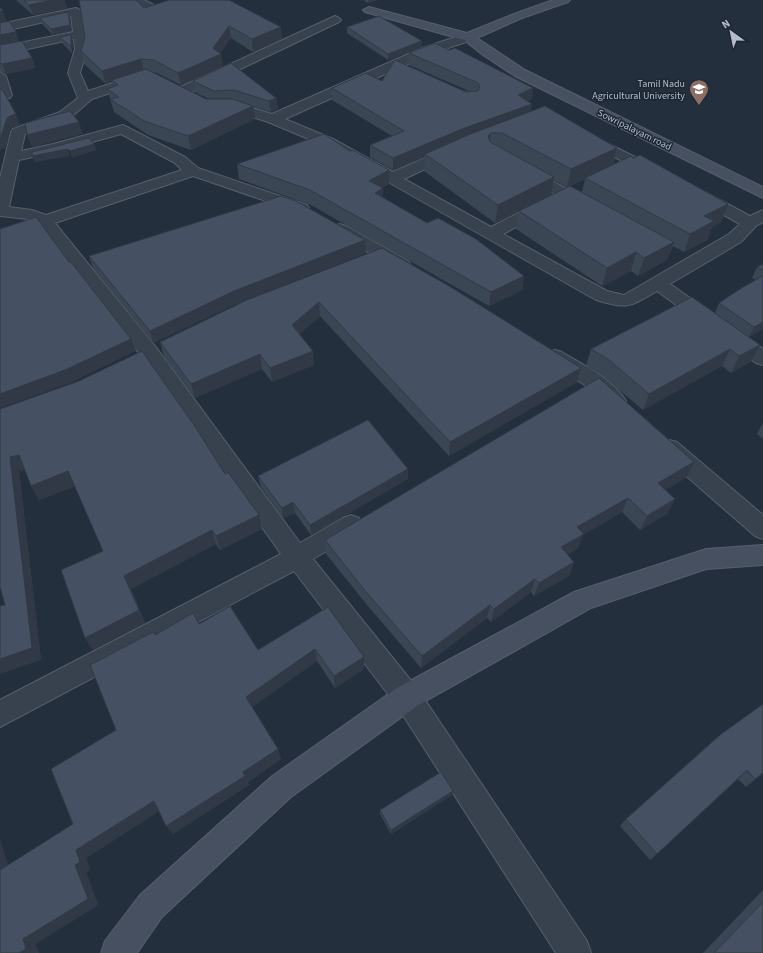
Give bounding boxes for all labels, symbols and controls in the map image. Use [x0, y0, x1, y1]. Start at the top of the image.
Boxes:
north arrow [711, 12, 751, 52]
text: N [719, 16, 733, 32]
place label: Tamil Nadu Agricultural University [592, 77, 685, 103]
school or university icon: Tamil Nadu Agricultural University [688, 78, 710, 106]
street label: Sowripalayam road [595, 106, 674, 154]

